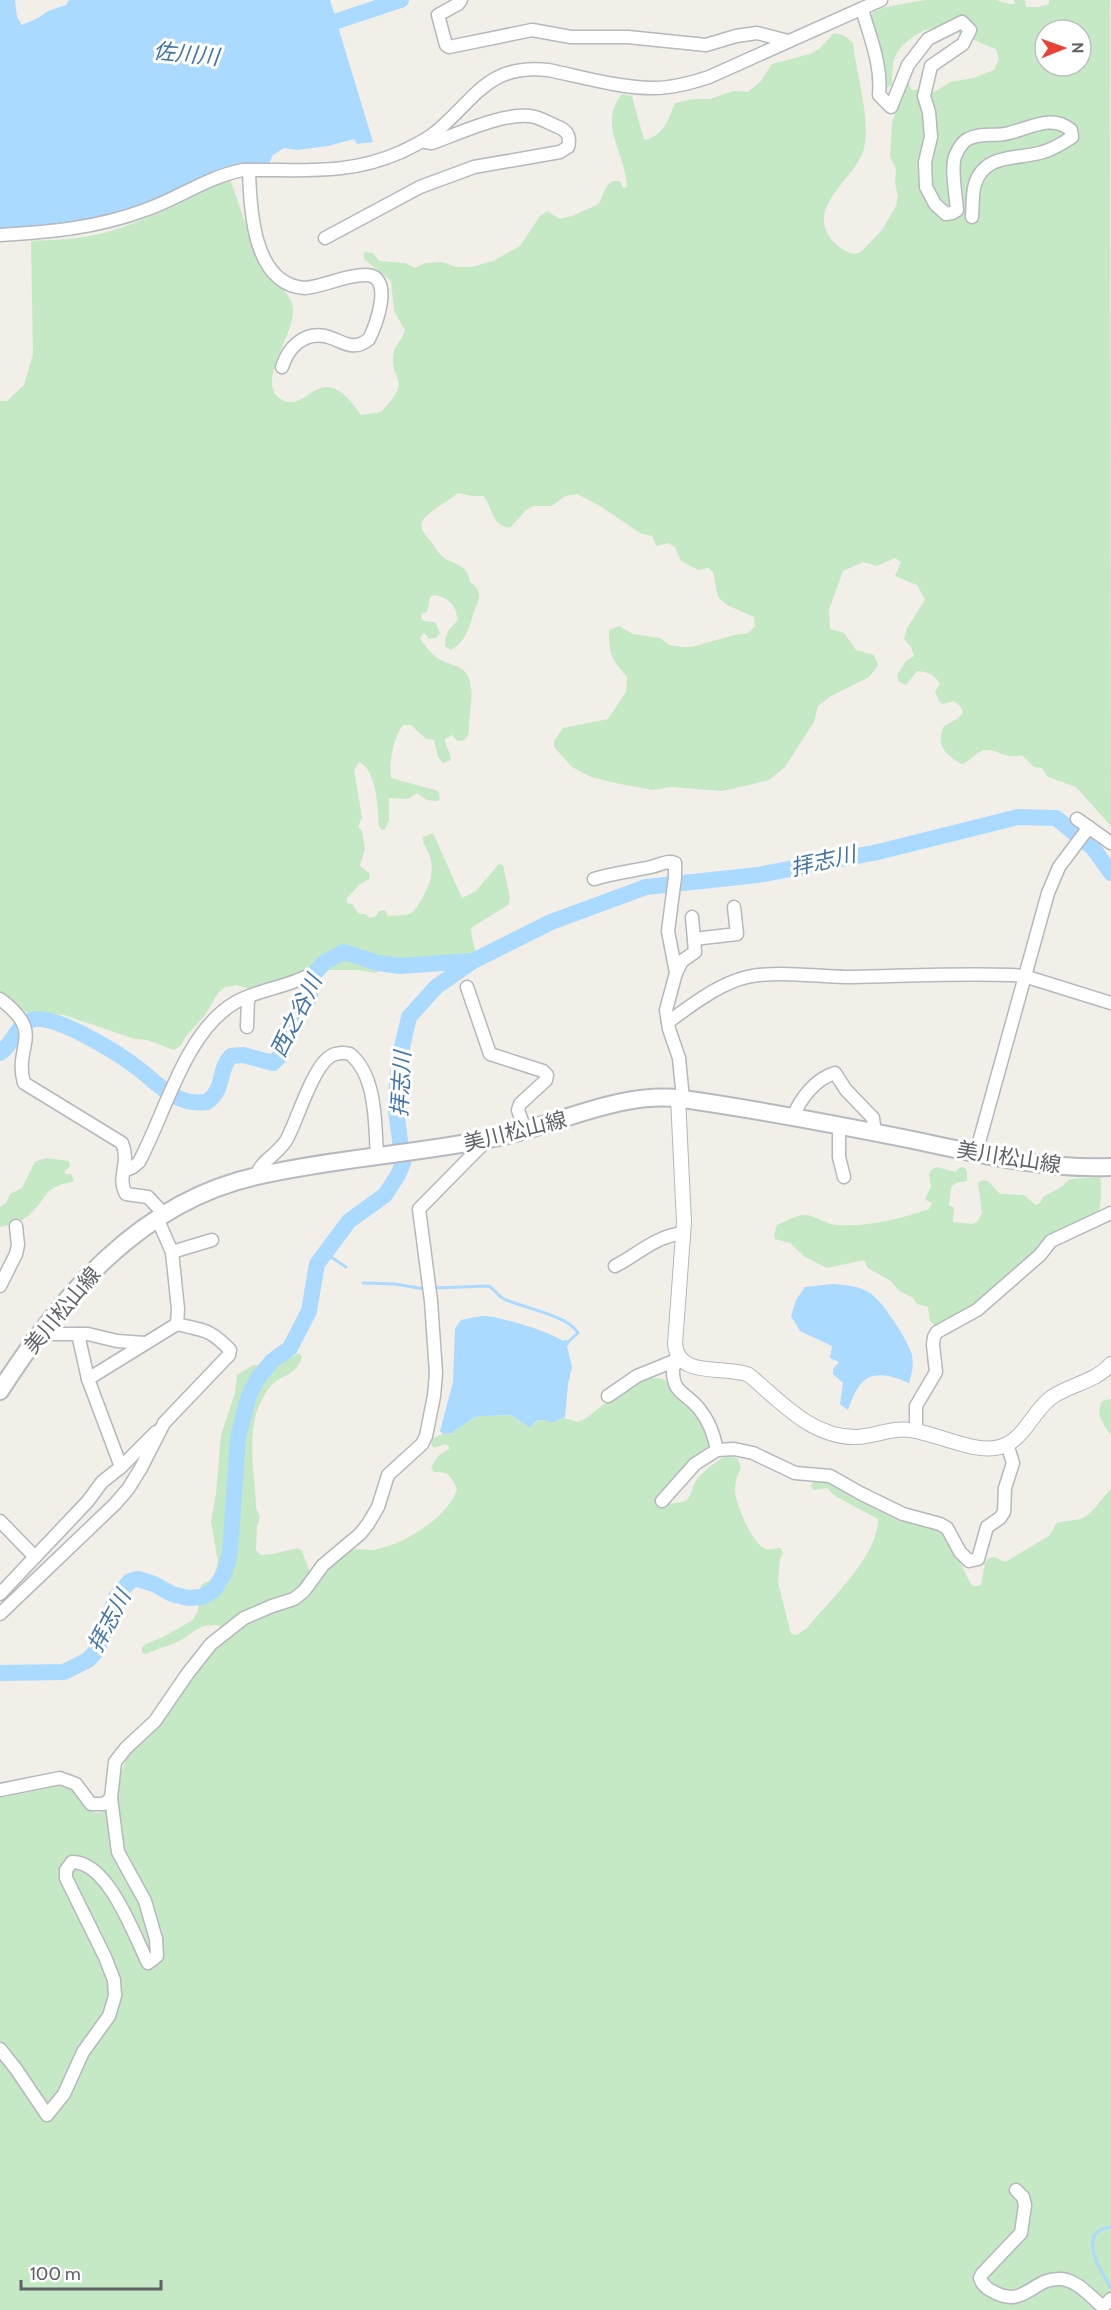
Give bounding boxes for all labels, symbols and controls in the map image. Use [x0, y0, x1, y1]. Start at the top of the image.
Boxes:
north arrow [1033, 18, 1093, 78]
water label: 佐川川 [152, 37, 222, 71]
text: N [1068, 42, 1087, 54]
water label: 拝志川 [788, 840, 860, 882]
water label: 西之谷川 [265, 969, 328, 1061]
water label: 拝志川 [386, 1048, 416, 1118]
street label: 美川松山線 [461, 1106, 569, 1156]
street label: 美川松山線 [955, 1136, 1063, 1178]
street label: 美川松山線 [19, 1262, 105, 1358]
water label: 拝志川 [82, 1584, 137, 1656]
scale bar [21, 2253, 160, 2291]
text: 100 m [30, 2263, 81, 2285]

